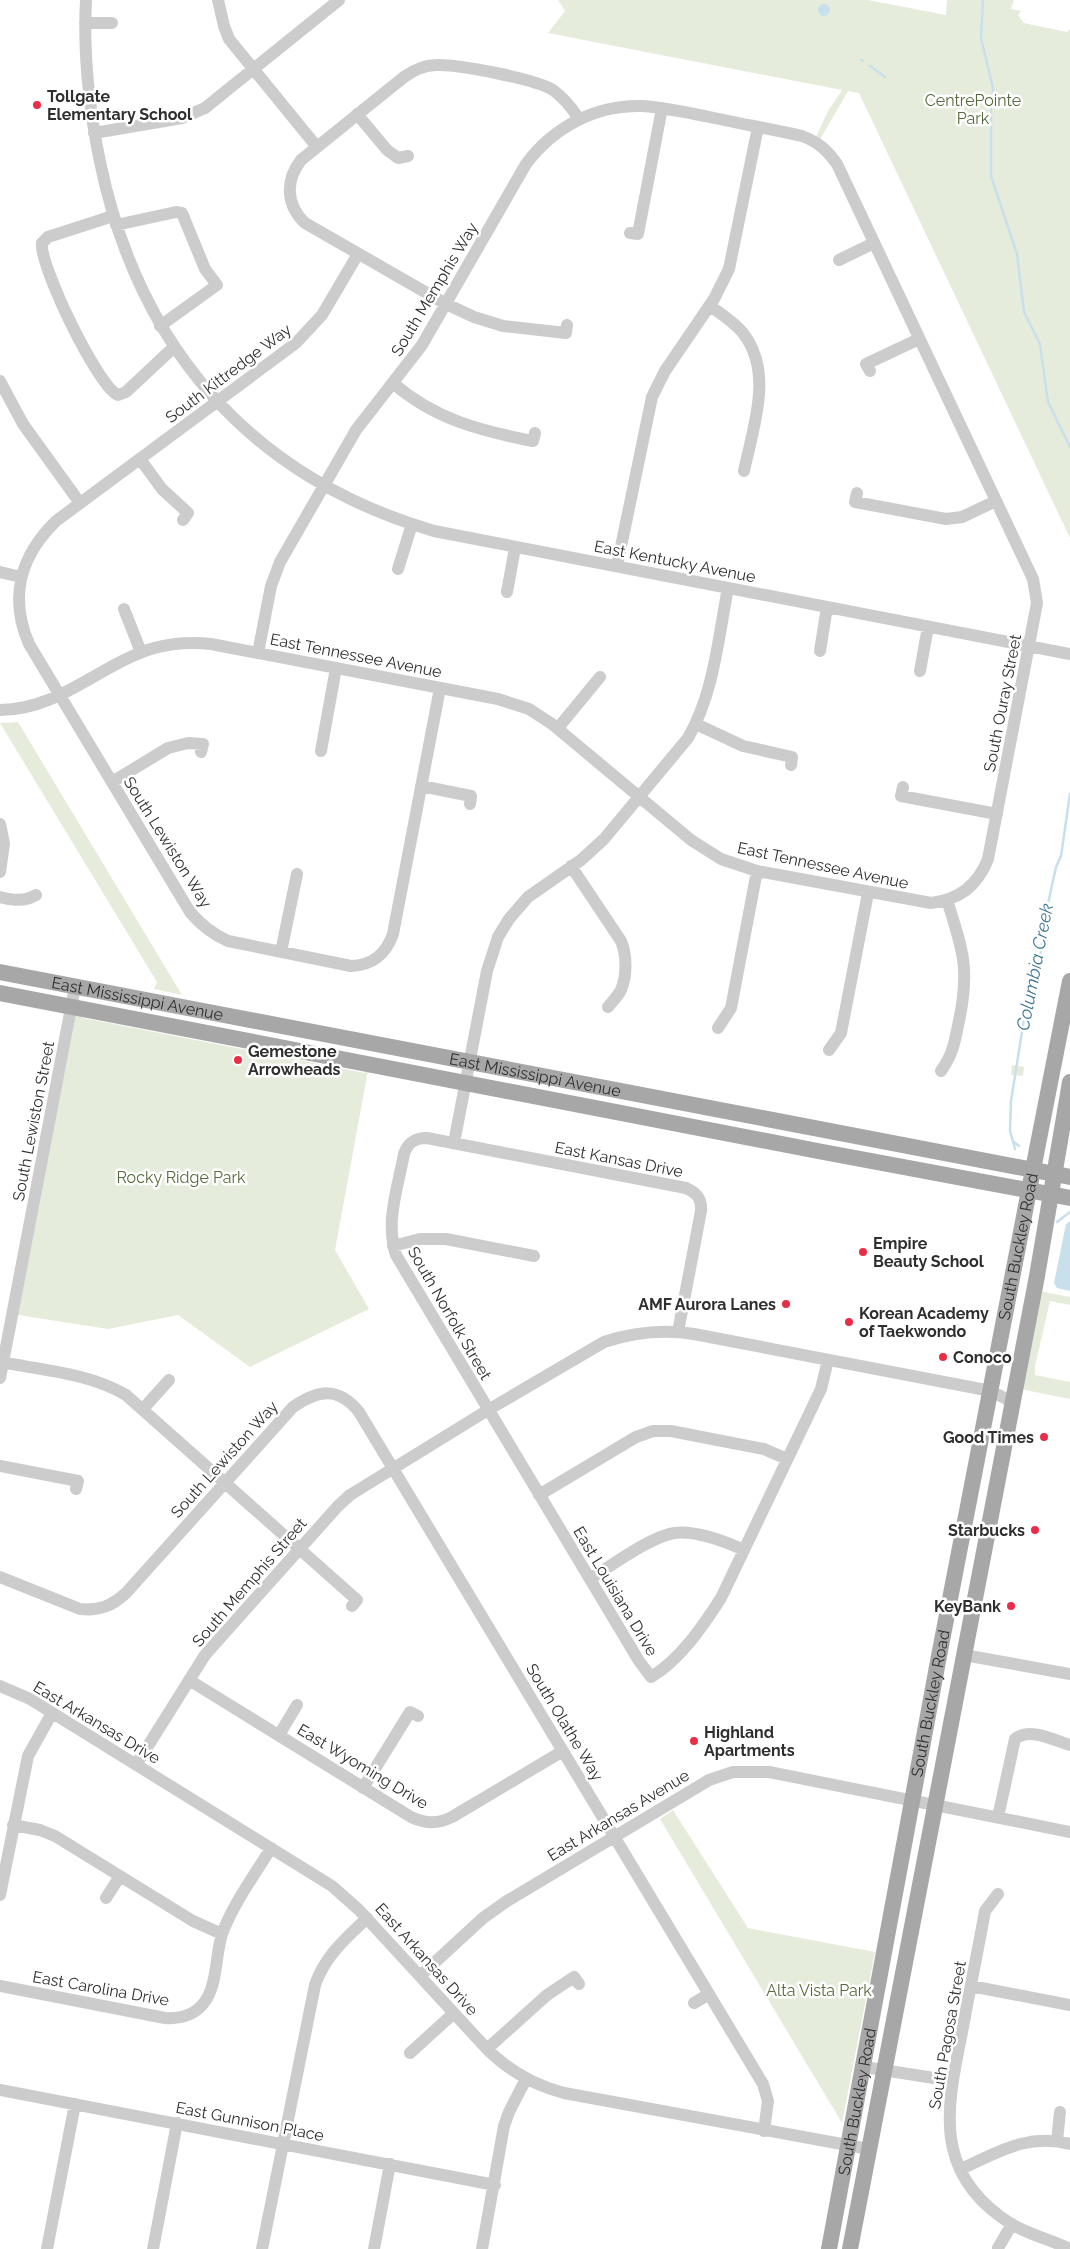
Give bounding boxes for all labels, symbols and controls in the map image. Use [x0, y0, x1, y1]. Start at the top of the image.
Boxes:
place label: Tollgate Elementary School [47, 87, 193, 124]
park label: CentrePointe Park [925, 91, 1021, 128]
marker: Tollgate Elementary School [31, 99, 43, 111]
street label: South Memphis Way [387, 219, 482, 359]
street label: South Kittredge Way [162, 320, 295, 427]
street label: East Kentucky Avenue [593, 537, 757, 586]
street label: East Tennessee Avenue [268, 630, 443, 681]
street label: South Ouray Street [980, 632, 1025, 774]
street label: South Lewiston Way [120, 773, 216, 911]
street label: East Tennessee Avenue [736, 838, 910, 893]
water label: Columbia Creek [1012, 901, 1057, 1032]
street label: East Mississippi Avenue [50, 973, 225, 1025]
street label: South Lewiston Street [9, 1039, 58, 1203]
place label: Gemestone Arrowheads [248, 1042, 341, 1079]
street label: East Mississippi Avenue [448, 1049, 622, 1101]
marker: Gemestone Arrowheads [232, 1054, 244, 1066]
street label: East Kansas Drive [553, 1138, 685, 1181]
park label: Rocky Ridge Park [116, 1168, 246, 1187]
street label: South Buckley Road [995, 1172, 1042, 1322]
place label: Empire Beauty School [873, 1234, 985, 1271]
street label: South Norfolk Street [404, 1243, 496, 1384]
marker: Empire Beauty School [857, 1246, 869, 1258]
place label: AMF Aurora Lanes [638, 1295, 776, 1314]
marker: AMF Aurora Lanes [780, 1298, 792, 1310]
place label: Korean Academy of Taekwondo [859, 1304, 989, 1341]
marker: Korean Academy of Taekwondo [843, 1316, 855, 1328]
place label: Conoco [953, 1348, 1012, 1367]
marker: Conoco [937, 1351, 949, 1363]
street label: South Lewiston Way [167, 1397, 282, 1522]
place label: Good Times [943, 1428, 1034, 1447]
marker: Good Times [1038, 1431, 1050, 1443]
street label: South Memphis Street [188, 1514, 311, 1651]
place label: Starbucks [948, 1521, 1025, 1540]
street label: East Louisiana Drive [569, 1523, 662, 1659]
marker: Starbucks [1029, 1524, 1041, 1536]
place label: KeyBank [934, 1597, 1001, 1616]
marker: KeyBank [1005, 1600, 1017, 1612]
street label: South Buckley Road [907, 1628, 954, 1778]
street label: South Olathe Way [522, 1660, 607, 1784]
street label: East Arkansas Drive [30, 1677, 164, 1768]
street label: East Wyoming Drive [294, 1720, 432, 1813]
place label: Highland Apartments [704, 1723, 795, 1760]
marker: Highland Apartments [688, 1735, 700, 1747]
street label: East Arkansas Avenue [544, 1766, 693, 1865]
street label: East Arkansas Drive [371, 1899, 482, 2019]
street label: South Pagosa Street [925, 1959, 970, 2111]
street label: East Carolina Drive [31, 1967, 171, 2010]
park label: Alta Vista Park [766, 1981, 872, 2000]
street label: South Buckley Road [834, 2027, 880, 2177]
street label: East Gunnison Place [174, 2098, 326, 2145]

